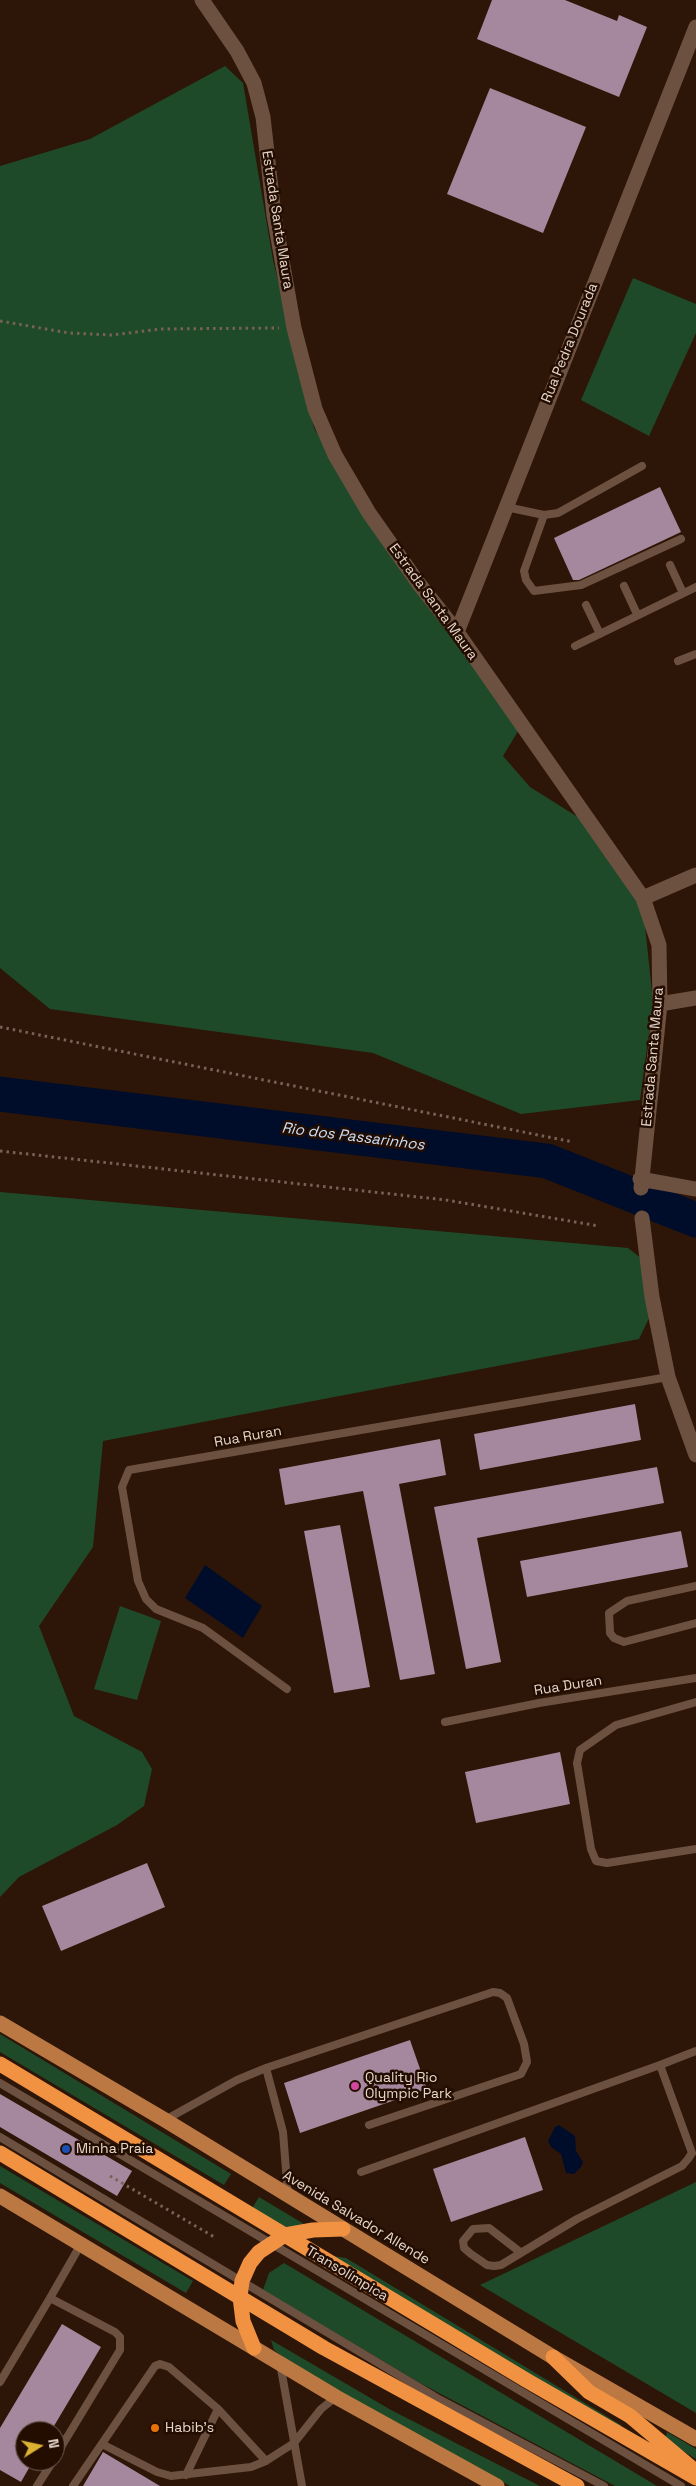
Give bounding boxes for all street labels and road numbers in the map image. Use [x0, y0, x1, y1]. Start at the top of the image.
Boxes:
street label: Estrada Santa Maura [258, 150, 296, 290]
street label: Rua Pedra Dourada [538, 281, 602, 405]
street label: Estrada Santa Maura [385, 541, 481, 663]
street label: Estrada Santa Maura [639, 987, 667, 1127]
street label: Rua Ruran [213, 1423, 283, 1451]
street label: Rua Duran [533, 1672, 603, 1700]
street label: Avenida Salvador Allende [279, 2167, 433, 2269]
street label: Transolímpica [303, 2243, 391, 2305]

